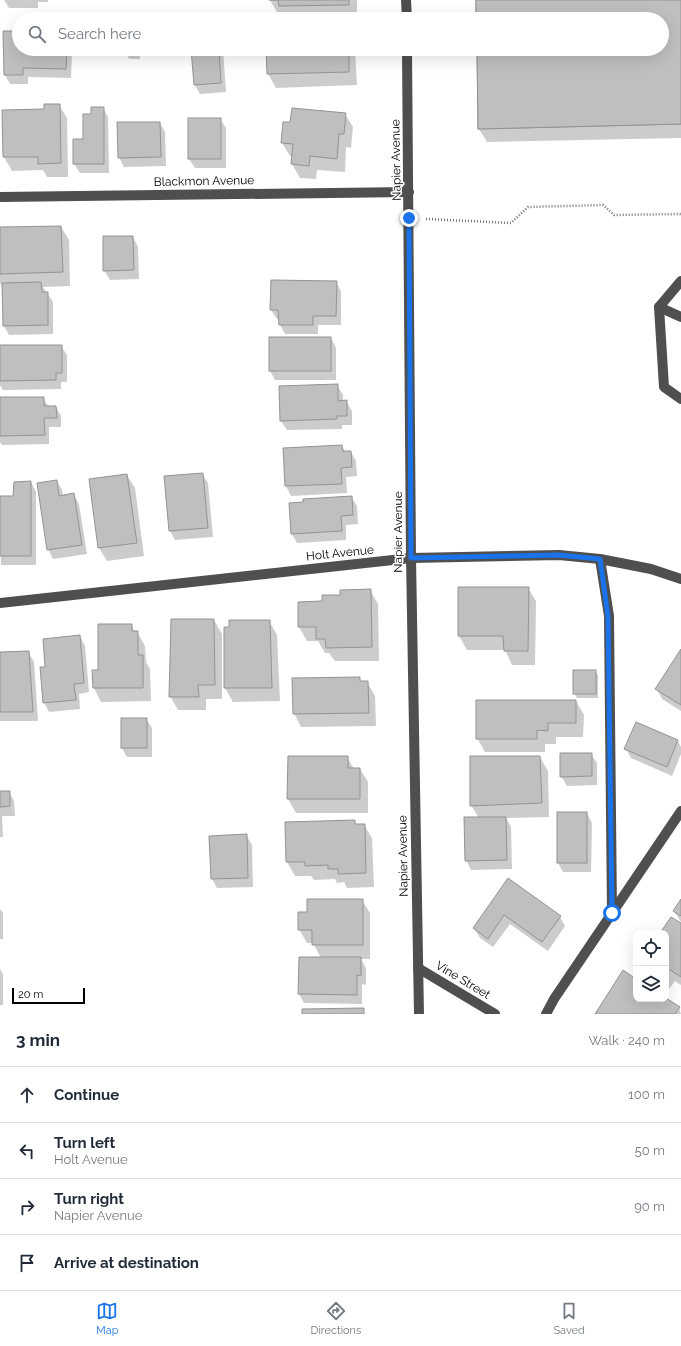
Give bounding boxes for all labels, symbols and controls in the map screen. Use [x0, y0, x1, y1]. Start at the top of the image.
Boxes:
search box [12, 12, 669, 56]
icon: search [26, 23, 48, 45]
text: Search here [58, 25, 141, 43]
street label: Napier Avenue [388, 119, 404, 201]
street label: Blackmon Avenue [154, 173, 254, 189]
route end [400, 209, 418, 227]
street label: Napier Avenue [391, 491, 405, 573]
street label: Holt Avenue [305, 542, 375, 564]
street label: Napier Avenue [395, 815, 411, 897]
route start [603, 904, 621, 922]
map controls [633, 930, 669, 1002]
button: locate [633, 930, 669, 966]
street label: Vine Street [433, 958, 493, 1002]
button: layers [633, 966, 669, 1002]
scale bar [12, 986, 85, 1005]
text: 20 m [18, 988, 43, 1001]
text: 3 min [16, 1030, 60, 1050]
text: Walk · 240 m [588, 1033, 665, 1048]
icon: ahead [16, 1084, 38, 1106]
text: Continue [54, 1086, 119, 1104]
text: 100 m [628, 1087, 665, 1102]
text: Turn left [54, 1134, 115, 1152]
icon: left [16, 1140, 38, 1162]
text: 50 m [635, 1143, 665, 1158]
text: Holt Avenue [54, 1152, 128, 1167]
text: Turn right [54, 1190, 124, 1208]
icon: right [16, 1196, 38, 1218]
text: 90 m [634, 1199, 665, 1214]
text: Napier Avenue [54, 1208, 142, 1223]
icon: arrive [16, 1252, 38, 1274]
text: Arrive at destination [54, 1254, 199, 1272]
tab: Map [96, 1300, 118, 1337]
tab: Directions [311, 1300, 361, 1337]
tab: Saved [553, 1300, 585, 1337]

